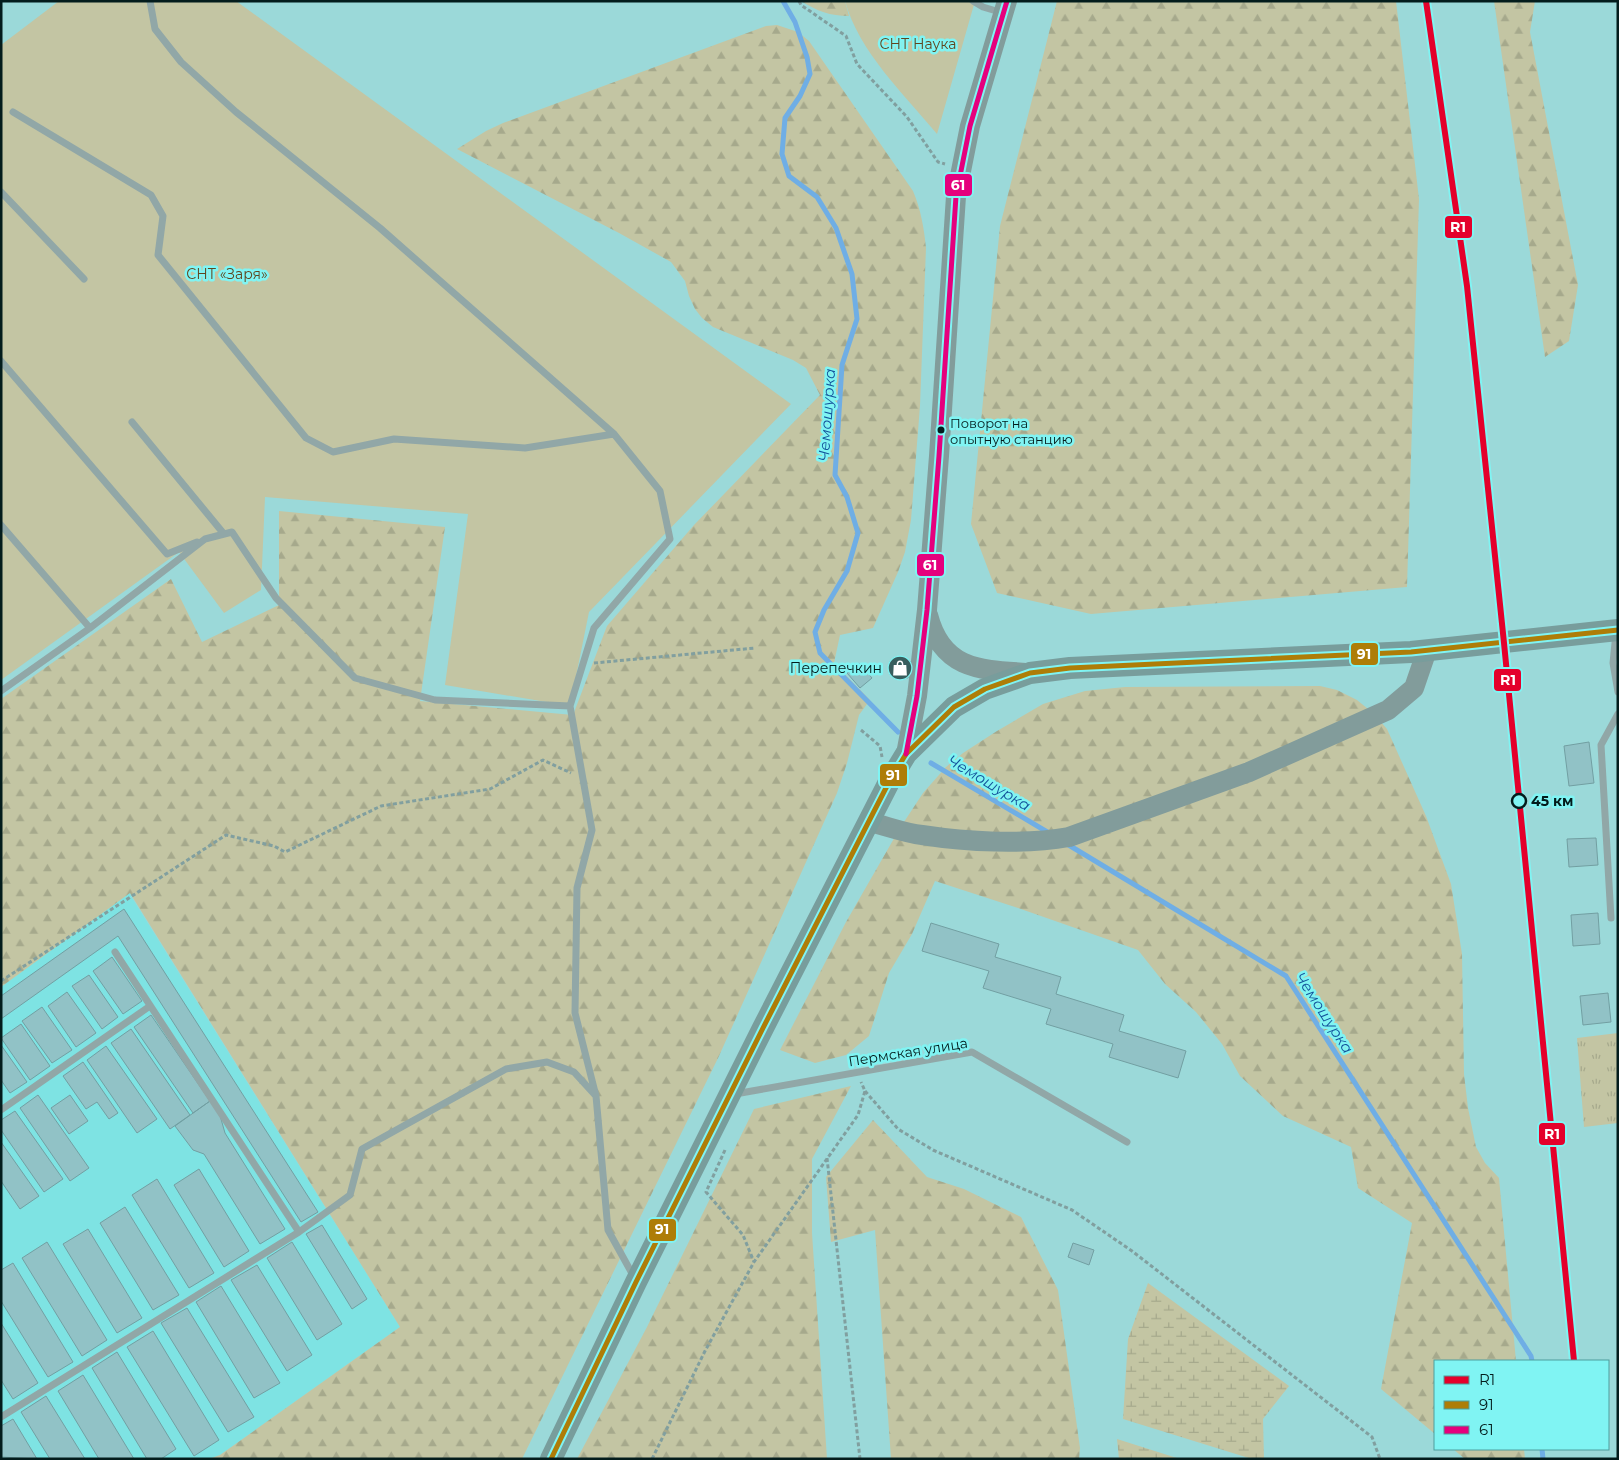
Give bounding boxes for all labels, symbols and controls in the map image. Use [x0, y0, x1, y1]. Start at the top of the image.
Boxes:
park label: СНТ Наука [879, 35, 957, 53]
line badge: 61 [944, 173, 973, 197]
text: 61 [951, 176, 965, 194]
line badge: R1 [1444, 215, 1473, 239]
text: R1 [1450, 218, 1466, 236]
park label: СНТ «Заря» [186, 265, 268, 283]
water label: Чемошурка [814, 368, 839, 462]
place label: Поворот на опытную станцию [950, 415, 1073, 447]
marker: Поворот на опытную станцию [936, 425, 946, 435]
line badge: 61 [916, 553, 945, 577]
text: 61 [923, 556, 937, 574]
line badge: 91 [1350, 642, 1379, 666]
text: 91 [1357, 645, 1371, 663]
shop icon: Перепечкин [887, 655, 913, 681]
place label: Перепечкин [790, 659, 882, 677]
line badge: R1 [1493, 668, 1522, 692]
text: R1 [1500, 671, 1516, 689]
water label: Чемошурка [944, 750, 1034, 815]
line badge: 91 [879, 763, 908, 787]
text: 91 [886, 766, 900, 784]
place label: 45 км [1531, 792, 1573, 810]
marker: 45 км [1511, 793, 1527, 809]
water label: Чемошурка [1291, 968, 1358, 1057]
street label: Пермская улица [847, 1034, 969, 1070]
line badge: R1 [1538, 1122, 1566, 1146]
text: R1 [1544, 1125, 1560, 1143]
line badge: 91 [648, 1218, 677, 1242]
text: 91 [655, 1220, 669, 1238]
legend [1434, 1360, 1609, 1450]
text: R1 [1479, 1370, 1495, 1389]
text: 91 [1479, 1395, 1494, 1414]
text: 61 [1479, 1420, 1494, 1439]

